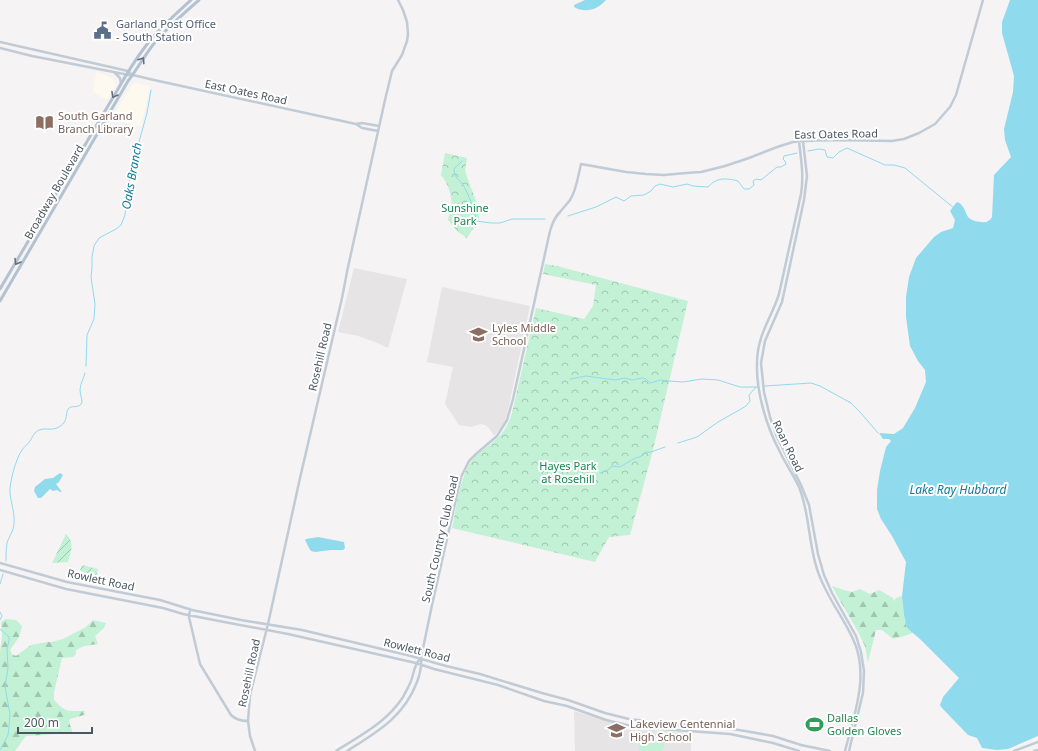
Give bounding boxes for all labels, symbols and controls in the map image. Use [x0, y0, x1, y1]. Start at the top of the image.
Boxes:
place label: Garland Post Office - South Station [116, 16, 216, 44]
public building icon: Garland Post Office - South Station [93, 20, 113, 40]
one-way arrow [137, 57, 145, 64]
street label: East Oates Road [204, 75, 289, 108]
one-way arrow [111, 91, 118, 98]
place label: South Garland Branch Library [58, 108, 134, 136]
library icon: South Garland Branch Library [35, 112, 55, 132]
street label: East Oates Road [794, 125, 878, 142]
water label: Oaks Branch [117, 141, 146, 211]
street label: Broadway Boulevard [20, 142, 87, 242]
park label: Sunshine Park [441, 200, 489, 228]
one-way arrow [14, 258, 21, 265]
place label: Lyles Middle School [492, 320, 556, 348]
street label: Rosehill Road [304, 321, 335, 392]
school or university icon: Lyles Middle School [469, 324, 489, 344]
street label: Roan Road [769, 417, 807, 474]
park label: Hayes Park at Rosehill [539, 458, 597, 486]
street label: South Country Club Road [418, 474, 461, 604]
water label: Lake Ray Hubbard [909, 481, 1008, 498]
street label: Rowlett Road [66, 565, 136, 594]
street label: Rowlett Road [382, 634, 452, 665]
street label: Rosehill Road [234, 637, 263, 708]
scale bar [18, 709, 92, 735]
place label: Dallas Golden Gloves [827, 710, 901, 738]
text: 200 m [24, 714, 59, 731]
sports icon: Dallas Golden Gloves [804, 714, 824, 734]
place label: Lakeview Centennial High School [630, 716, 735, 744]
school or university icon: Lakeview Centennial High School [607, 720, 627, 740]

